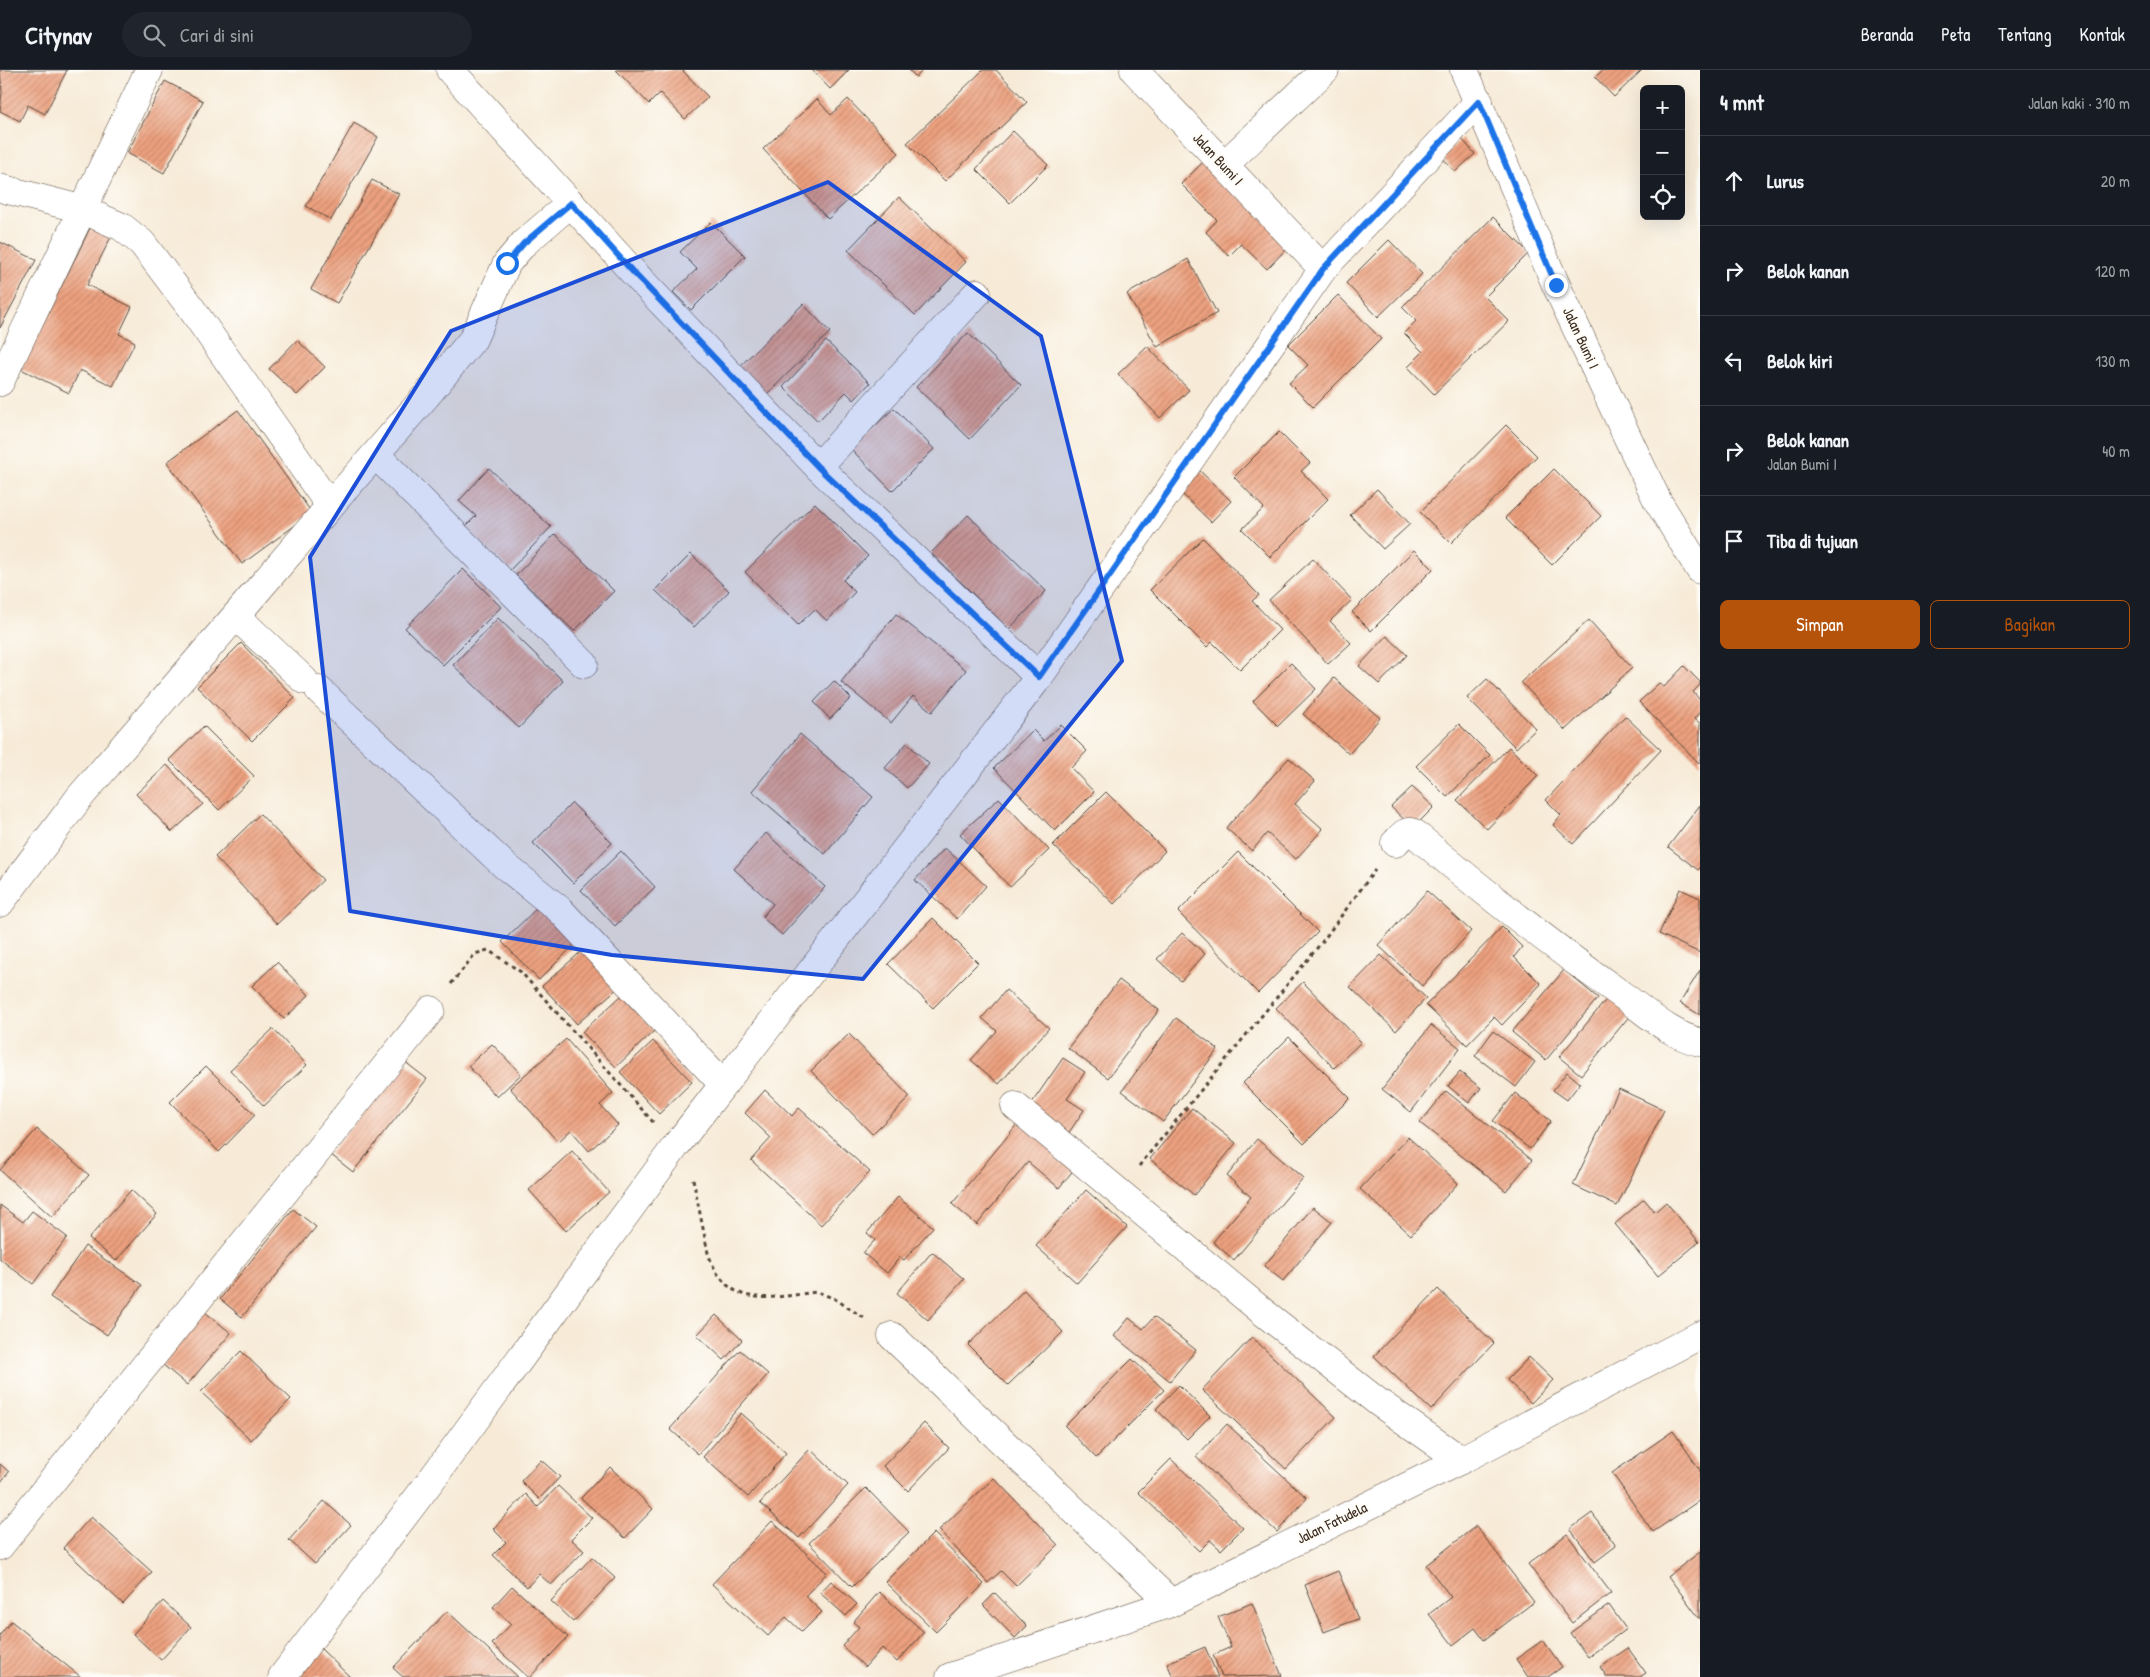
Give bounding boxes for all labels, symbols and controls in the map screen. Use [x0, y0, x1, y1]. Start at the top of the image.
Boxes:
search box [122, 12, 472, 57]
text: Citynav [25, 19, 92, 51]
icon: search [140, 21, 168, 49]
text: Cari di sini [180, 22, 254, 48]
text: Beranda [1861, 22, 1913, 47]
text: Peta [1941, 22, 1970, 47]
text: Tentang [1998, 22, 2051, 47]
text: Kontak [2079, 22, 2125, 47]
map controls [1640, 85, 1685, 220]
button: + [1640, 85, 1685, 130]
text: 4 mnt [1720, 88, 1764, 117]
text: Jalan kaki · 310 m [2028, 92, 2130, 114]
street label: Jalan Bumi I [1188, 127, 1248, 190]
button: − [1640, 130, 1685, 175]
icon: ahead [1720, 167, 1748, 195]
text: Lurus [1767, 168, 1804, 194]
text: 20 m [2101, 170, 2130, 192]
button: locate [1640, 175, 1685, 220]
route start [496, 252, 519, 275]
icon: right [1720, 257, 1748, 285]
text: Belok kanan [1767, 258, 1849, 284]
text: 120 m [2095, 260, 2130, 282]
route end [1545, 274, 1568, 297]
street label: Jalan Bumi I [1558, 304, 1605, 372]
icon: left [1720, 347, 1748, 375]
text: Belok kiri [1767, 348, 1833, 374]
text: 130 m [2095, 350, 2130, 372]
text: Belok kanan [1767, 427, 1849, 453]
icon: right [1720, 437, 1748, 465]
text: 40 m [2102, 440, 2130, 462]
text: Jalan Bumi I [1767, 453, 1837, 475]
icon: arrive [1720, 527, 1748, 555]
text: Tiba di tujuan [1767, 528, 1858, 554]
button: Simpan [1720, 600, 1920, 649]
button: Bagikan [1930, 600, 2130, 649]
street label: Jalan Fatudela [1293, 1496, 1371, 1549]

